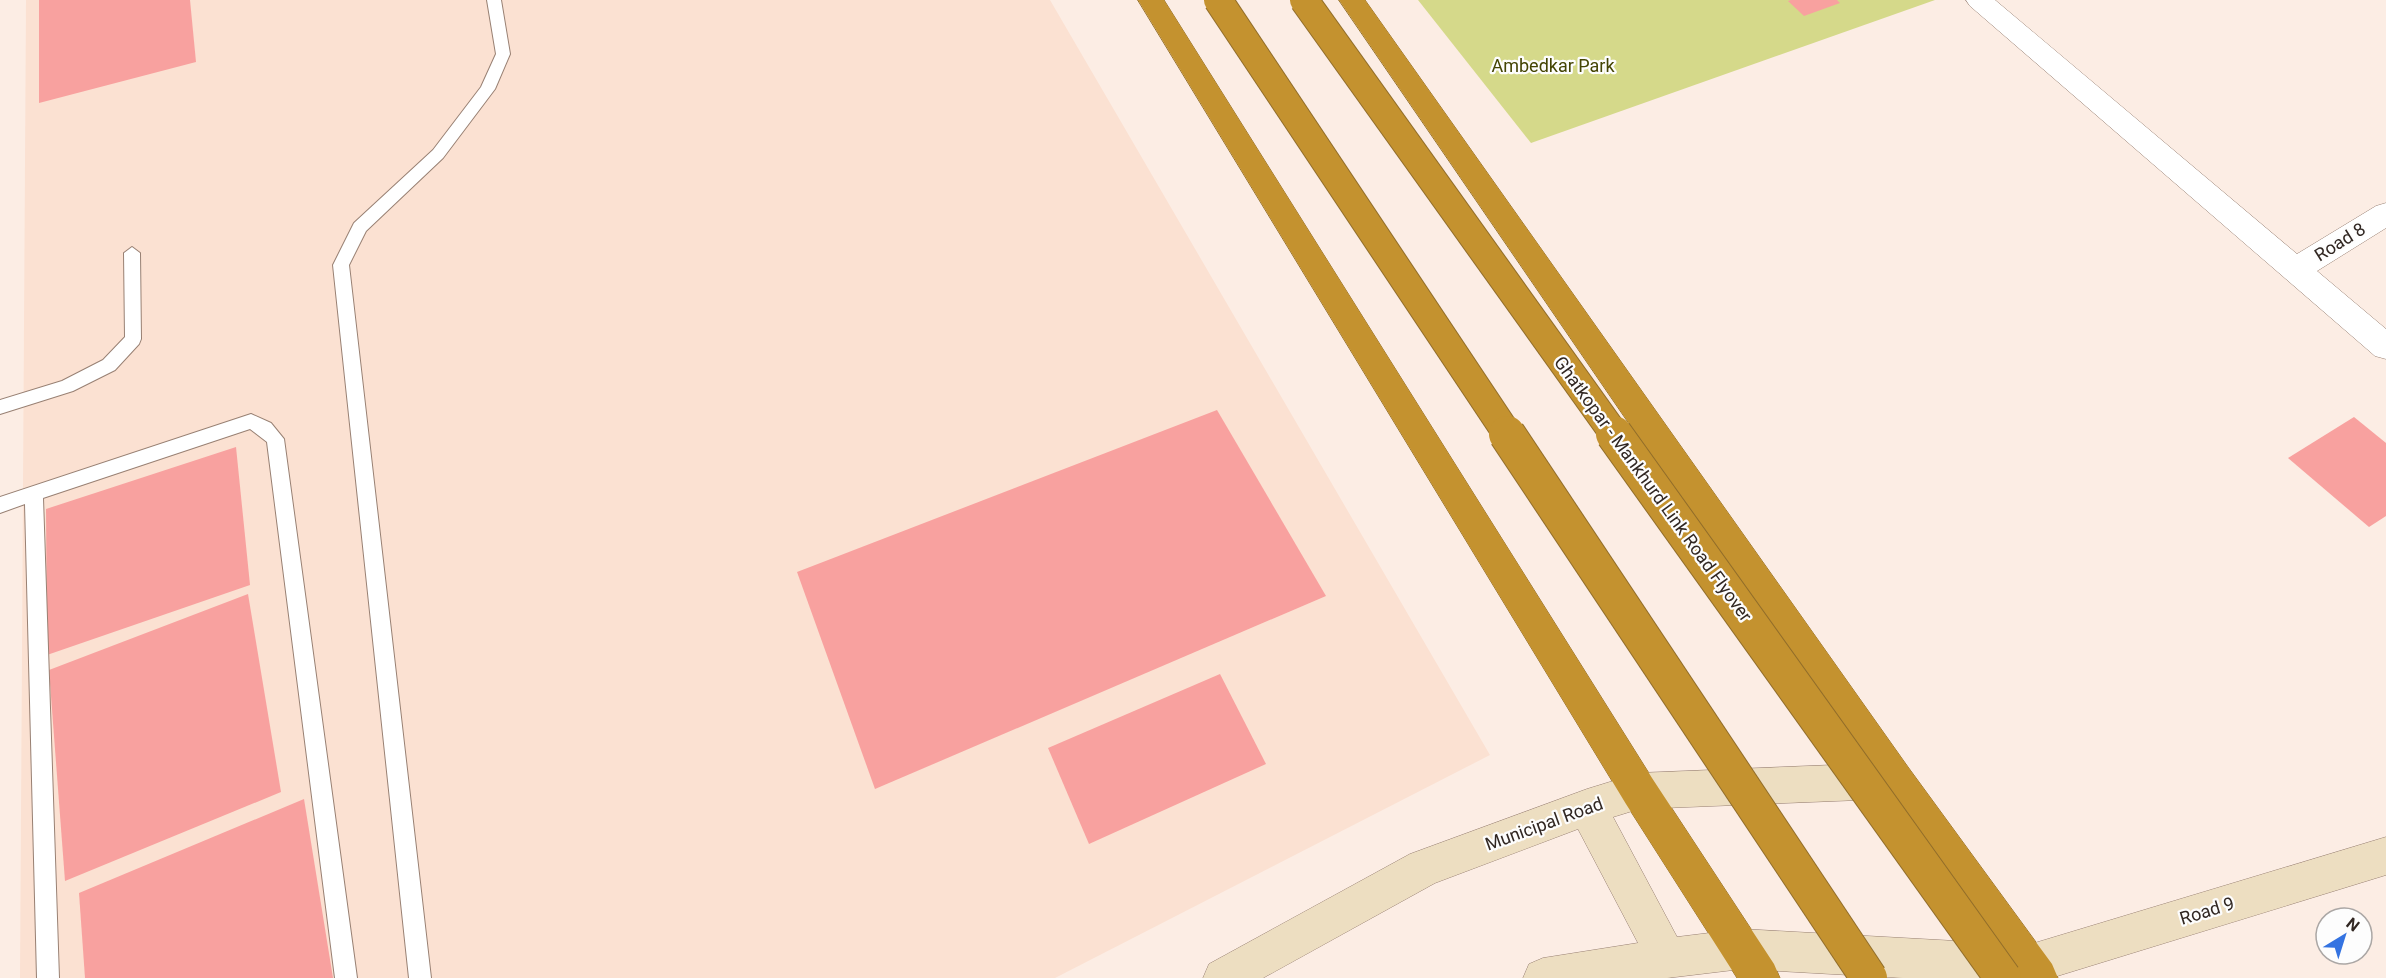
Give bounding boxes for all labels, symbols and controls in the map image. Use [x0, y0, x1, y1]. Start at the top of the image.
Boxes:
park label: Ambedkar Park [1491, 55, 1615, 76]
street label: Road 8 [2310, 218, 2369, 265]
street label: Ghatkopar - Mankhurd Link Road Flyover [1550, 352, 1757, 625]
street label: Municipal Road [1482, 792, 1606, 855]
street label: Road 9 [2177, 892, 2237, 929]
north arrow [2314, 906, 2374, 966]
text: N [2343, 914, 2363, 936]

